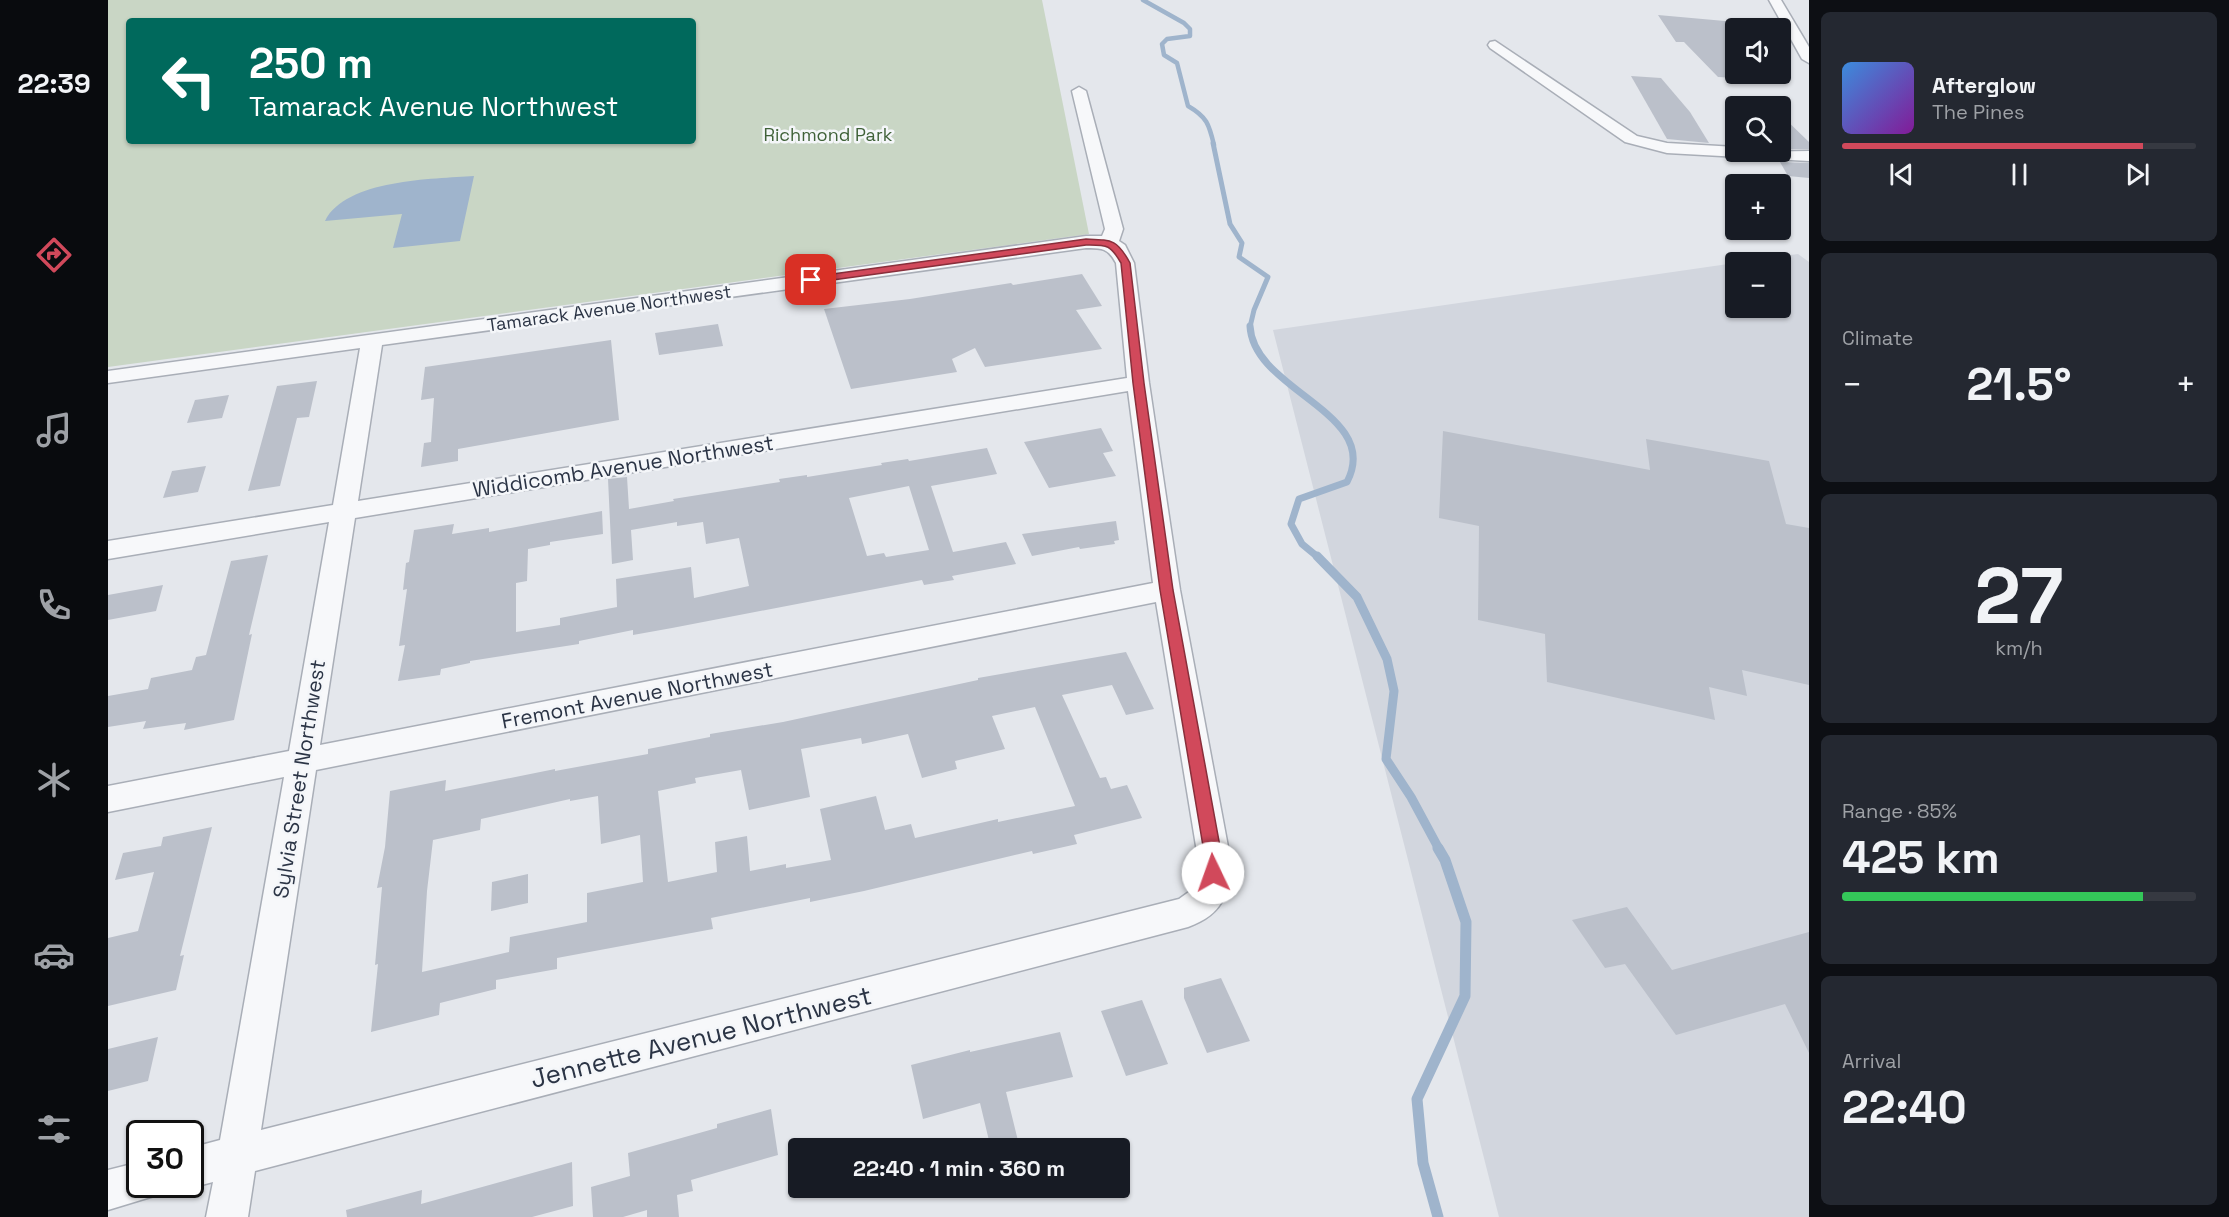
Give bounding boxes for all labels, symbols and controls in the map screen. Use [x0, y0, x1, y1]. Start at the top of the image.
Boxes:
map controls [1725, 18, 1791, 318]
button: sound [1725, 18, 1791, 84]
text: 250 m [249, 37, 373, 90]
icon: left [150, 42, 228, 120]
text: 22:39 [17, 66, 91, 101]
text: Afterglow [1932, 71, 2036, 99]
text: Tamarack Avenue Northwest [249, 89, 619, 124]
button: search [1725, 96, 1791, 162]
text: The Pines [1932, 99, 2025, 125]
park label: Richmond Park [764, 123, 893, 146]
icon: previous [1885, 158, 1918, 191]
icon: pause [2003, 158, 2036, 191]
icon: next [2121, 158, 2154, 191]
button: + [1725, 174, 1791, 240]
icon: directions [33, 234, 75, 276]
button: − [1725, 252, 1791, 318]
pin [785, 254, 836, 305]
icon: arrive [794, 263, 827, 296]
street label: Tamarack Avenue Northwest [485, 279, 733, 337]
text: Climate [1842, 325, 1913, 351]
text: 21.5° [1966, 356, 2072, 413]
text: − [1842, 364, 1862, 406]
text: + [2176, 364, 2196, 406]
icon: music [33, 409, 75, 451]
street label: Widdicomb Avenue Northwest [471, 429, 775, 503]
text: 27 [1975, 546, 2063, 646]
icon: phone [33, 584, 75, 626]
text: km/h [1995, 635, 2043, 661]
street label: Fremont Avenue Northwest [499, 655, 775, 735]
street label: Sylvia Street Northwest [267, 658, 331, 900]
icon: climate [33, 759, 75, 801]
text: Range · 85% [1842, 798, 1957, 824]
text: 425 km [1842, 829, 2000, 886]
position arrow [1181, 841, 1245, 905]
icon: car [33, 934, 75, 976]
street label: Jennette Avenue Northwest [527, 978, 875, 1096]
text: Arrival [1842, 1048, 1901, 1074]
text: 22:40 [1842, 1079, 1967, 1136]
icon: filters [33, 1108, 75, 1150]
speed limit sign: 30 [126, 1120, 204, 1198]
text: 22:40 · 1 min · 360 m [853, 1154, 1065, 1182]

